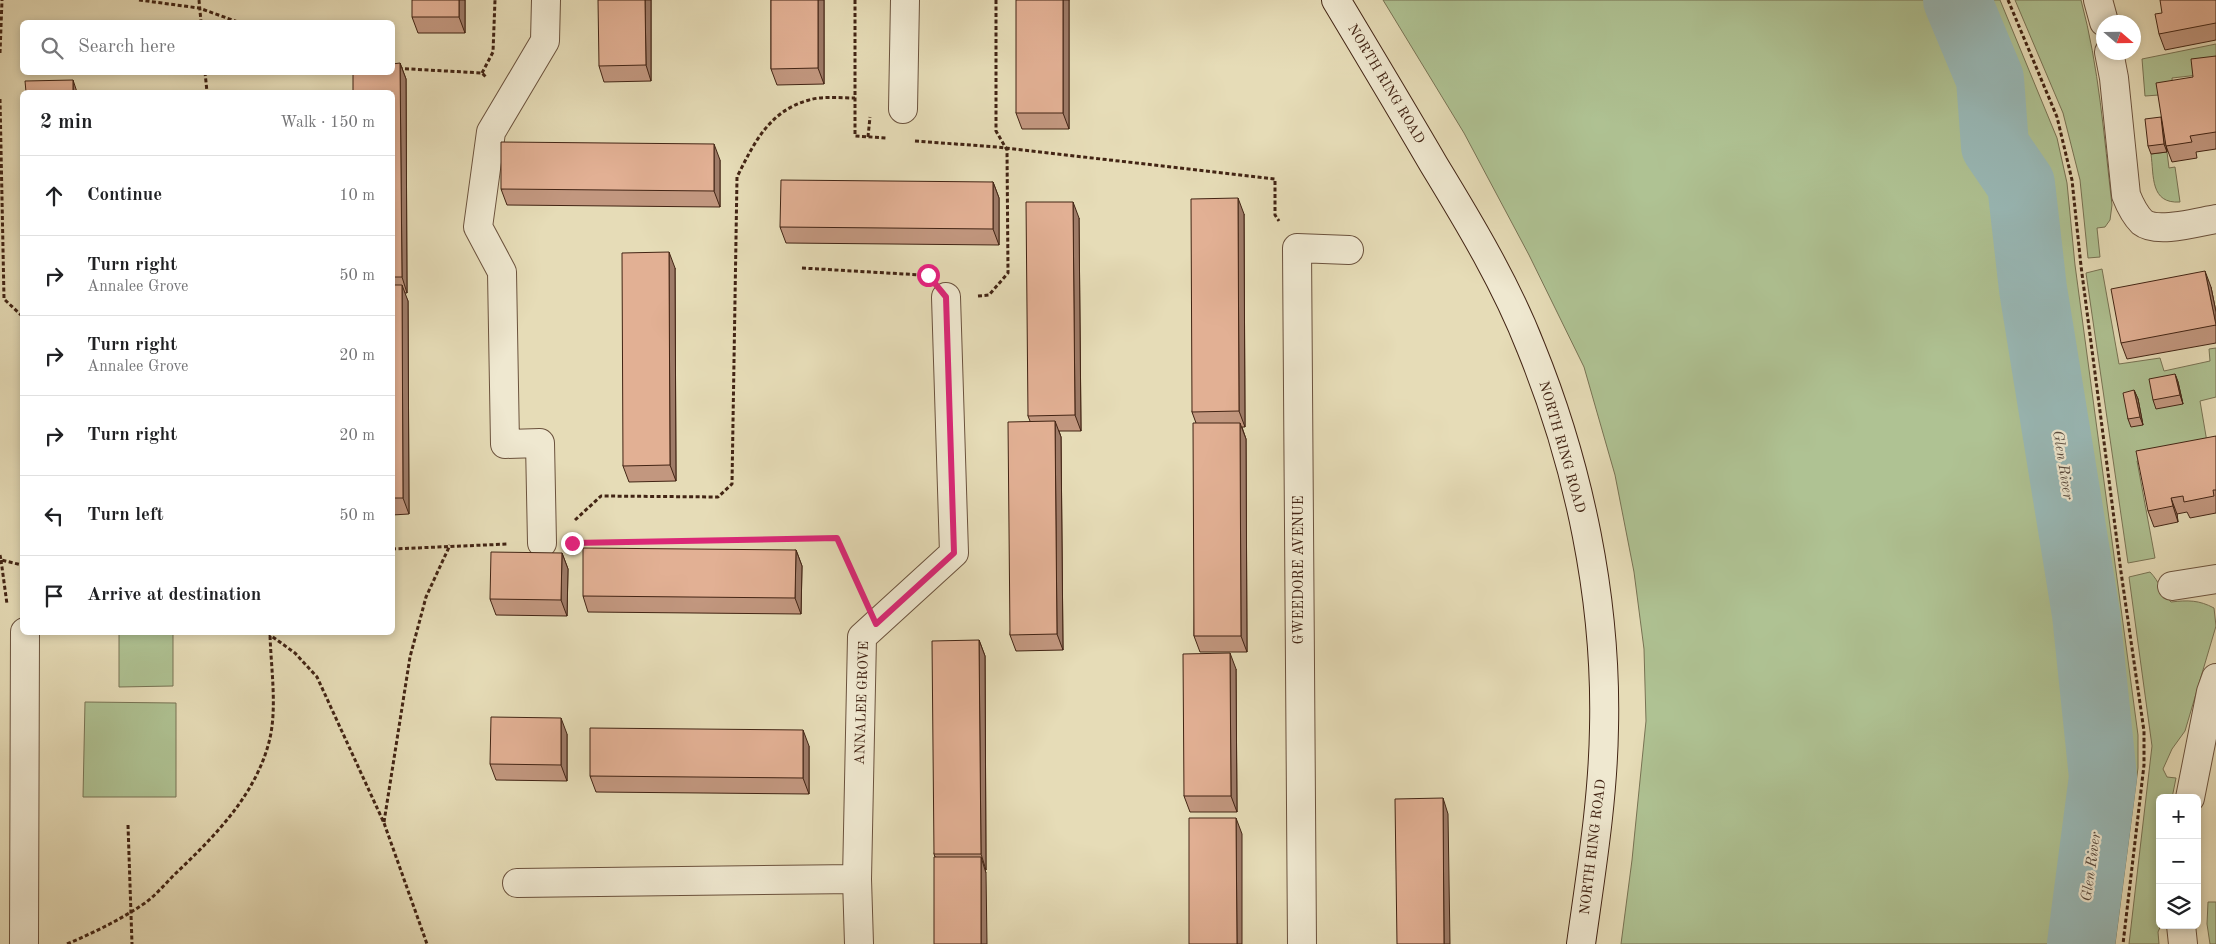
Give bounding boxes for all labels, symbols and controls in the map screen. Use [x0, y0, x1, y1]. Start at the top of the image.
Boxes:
north arrow [2096, 15, 2141, 60]
search box [20, 20, 395, 75]
street label: NORTH RING ROAD [1345, 22, 1427, 146]
icon: search [38, 34, 66, 62]
text: Search here [78, 38, 175, 57]
text: 2 min [40, 112, 93, 133]
text: Walk · 150 m [280, 115, 375, 131]
icon: ahead [40, 182, 68, 210]
text: Continue [87, 186, 162, 205]
text: 10 m [339, 188, 375, 204]
text: Turn right [87, 256, 177, 275]
icon: right [40, 262, 68, 290]
route start [917, 264, 940, 287]
text: 50 m [339, 268, 375, 284]
text: Annalee Grove [87, 279, 188, 295]
text: Turn right [87, 336, 177, 355]
icon: right [40, 342, 68, 370]
text: 20 m [339, 348, 375, 364]
text: Annalee Grove [87, 359, 188, 375]
street label: NORTH RING ROAD [1536, 379, 1588, 515]
icon: right [40, 422, 68, 450]
text: Turn right [87, 426, 177, 445]
text: 20 m [339, 428, 375, 444]
water label: Glen River [2049, 429, 2075, 501]
street label: GWEEDORE AVENUE [1292, 496, 1306, 644]
icon: left [40, 502, 68, 530]
text: Turn left [87, 506, 164, 525]
text: 50 m [339, 508, 375, 524]
route end [561, 532, 584, 555]
icon: arrive [40, 582, 68, 610]
text: Arrive at destination [87, 586, 261, 605]
street label: ANNALEE GROVE [853, 641, 871, 765]
street label: NORTH RING ROAD [1578, 778, 1608, 916]
map controls [2156, 794, 2201, 929]
button: + [2156, 794, 2201, 839]
water label: Glen River [2080, 831, 2104, 903]
button: − [2156, 839, 2201, 884]
button: layers [2156, 884, 2201, 929]

